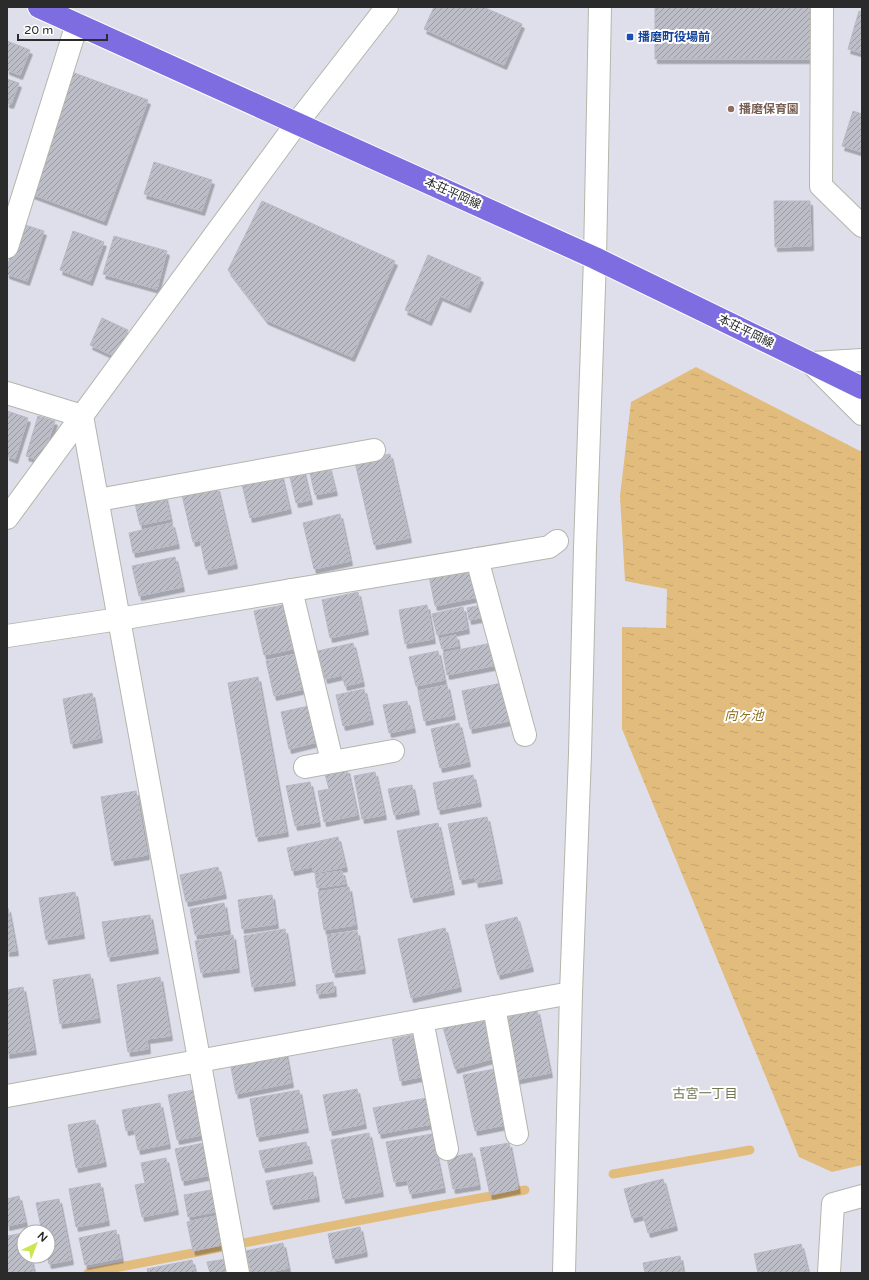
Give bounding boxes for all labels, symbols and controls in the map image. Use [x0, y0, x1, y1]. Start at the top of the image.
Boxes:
scale bar [18, 16, 107, 42]
text: 20 m [24, 23, 53, 37]
place label: 播磨町役場前 [638, 30, 710, 44]
marker: 播磨町役場前 [625, 32, 635, 42]
place label: 播磨保育園 [739, 102, 799, 116]
marker: 播磨保育園 [726, 104, 736, 114]
street label: 本荘平岡線 [423, 174, 483, 212]
street label: 本荘平岡線 [716, 312, 776, 350]
water label: 向ヶ池 [724, 708, 765, 724]
district label: 古宮一丁目 [672, 1086, 738, 1102]
north arrow [16, 1224, 56, 1264]
text: N [35, 1229, 50, 1245]

